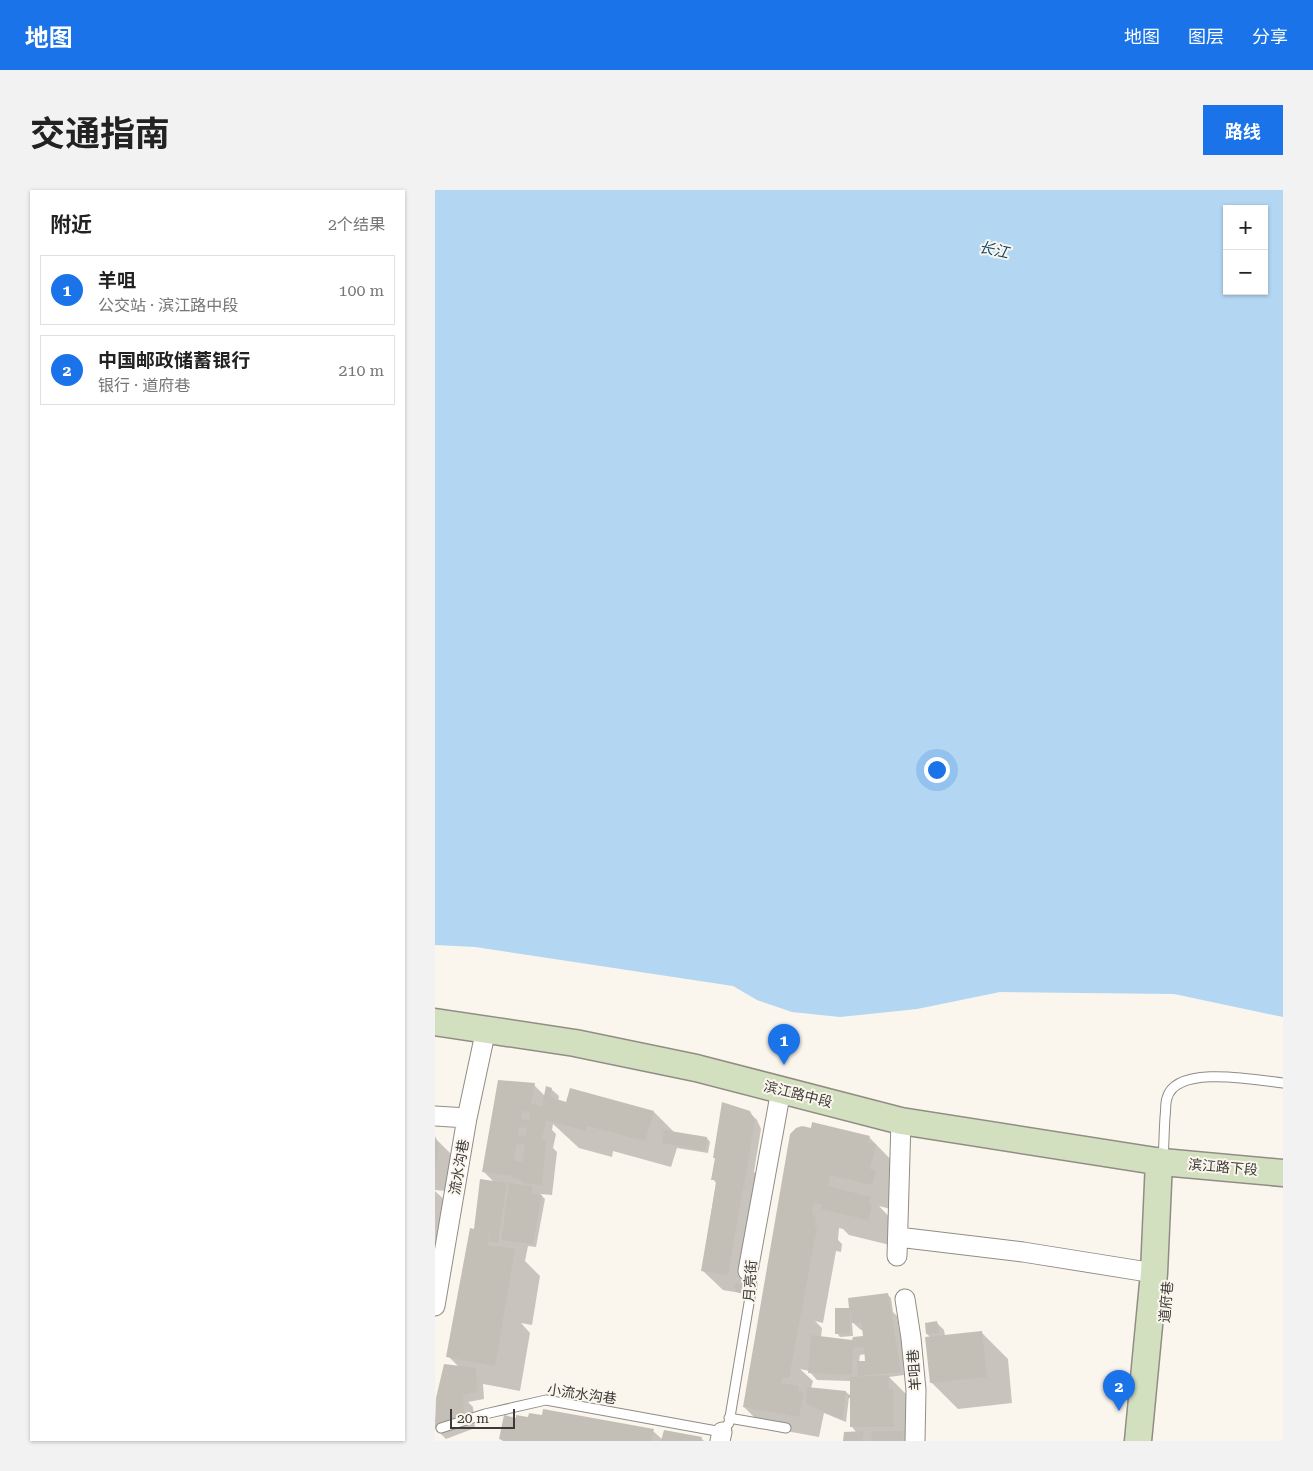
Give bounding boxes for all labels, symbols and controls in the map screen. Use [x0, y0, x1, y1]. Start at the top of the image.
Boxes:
text: 地图 [25, 24, 73, 52]
text: 地图 [1124, 26, 1160, 47]
text: 图层 [1188, 26, 1224, 47]
text: 分享 [1252, 26, 1288, 47]
button: 路线 [1203, 105, 1283, 155]
text: 交通指南 [30, 114, 170, 155]
map controls [1223, 205, 1268, 295]
button: + [1223, 205, 1268, 250]
text: 附近 [50, 213, 92, 237]
text: 2个结果 [328, 215, 385, 234]
water label: 长江 [977, 238, 1012, 262]
button: − [1223, 250, 1268, 295]
text: 羊咀 [98, 269, 136, 292]
text: 1 [63, 281, 71, 300]
text: 100 m [338, 281, 384, 300]
text: 公交站 · 滨江路中段 [98, 296, 238, 315]
text: 中国邮政储蓄银行 [98, 349, 250, 372]
text: 2 [63, 361, 71, 380]
text: 210 m [338, 361, 384, 380]
text: 银行 · 道府巷 [98, 376, 190, 395]
your location [924, 757, 950, 783]
pin: 1 [768, 1024, 800, 1065]
street label: 滨江路中段 [762, 1078, 834, 1110]
street label: 流水沟巷 [446, 1138, 472, 1196]
street label: 滨江路下段 [1187, 1156, 1259, 1178]
street label: 月亮街 [741, 1259, 759, 1303]
street label: 道府巷 [1156, 1280, 1176, 1324]
street label: 羊咀巷 [905, 1348, 923, 1392]
pin: 2 [1103, 1370, 1135, 1411]
street label: 小流水沟巷 [546, 1381, 618, 1407]
scale bar [450, 1406, 515, 1429]
text: 20 m [457, 1410, 489, 1426]

